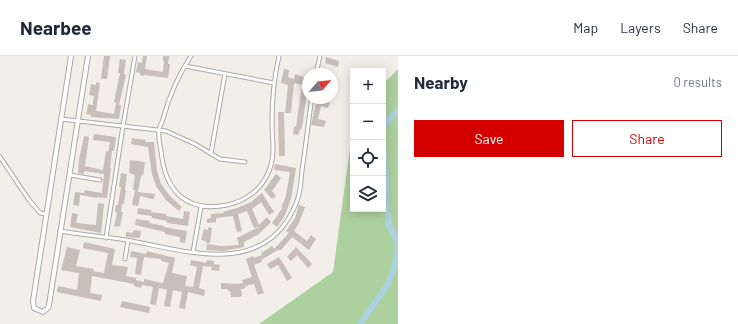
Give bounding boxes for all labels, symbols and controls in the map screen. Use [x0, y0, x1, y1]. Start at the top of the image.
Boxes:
text: Nearbee [20, 16, 92, 39]
text: Map [573, 19, 598, 36]
text: Layers [620, 19, 661, 36]
text: Share [683, 19, 718, 36]
north arrow [302, 68, 338, 104]
map controls [350, 68, 386, 212]
button: + [350, 68, 386, 104]
text: Nearby [414, 72, 468, 92]
text: 0 results [673, 74, 722, 90]
button: − [350, 104, 386, 140]
button: Save [414, 120, 564, 157]
button: Share [572, 120, 722, 157]
button: locate [350, 140, 386, 176]
button: layers [350, 176, 386, 212]

